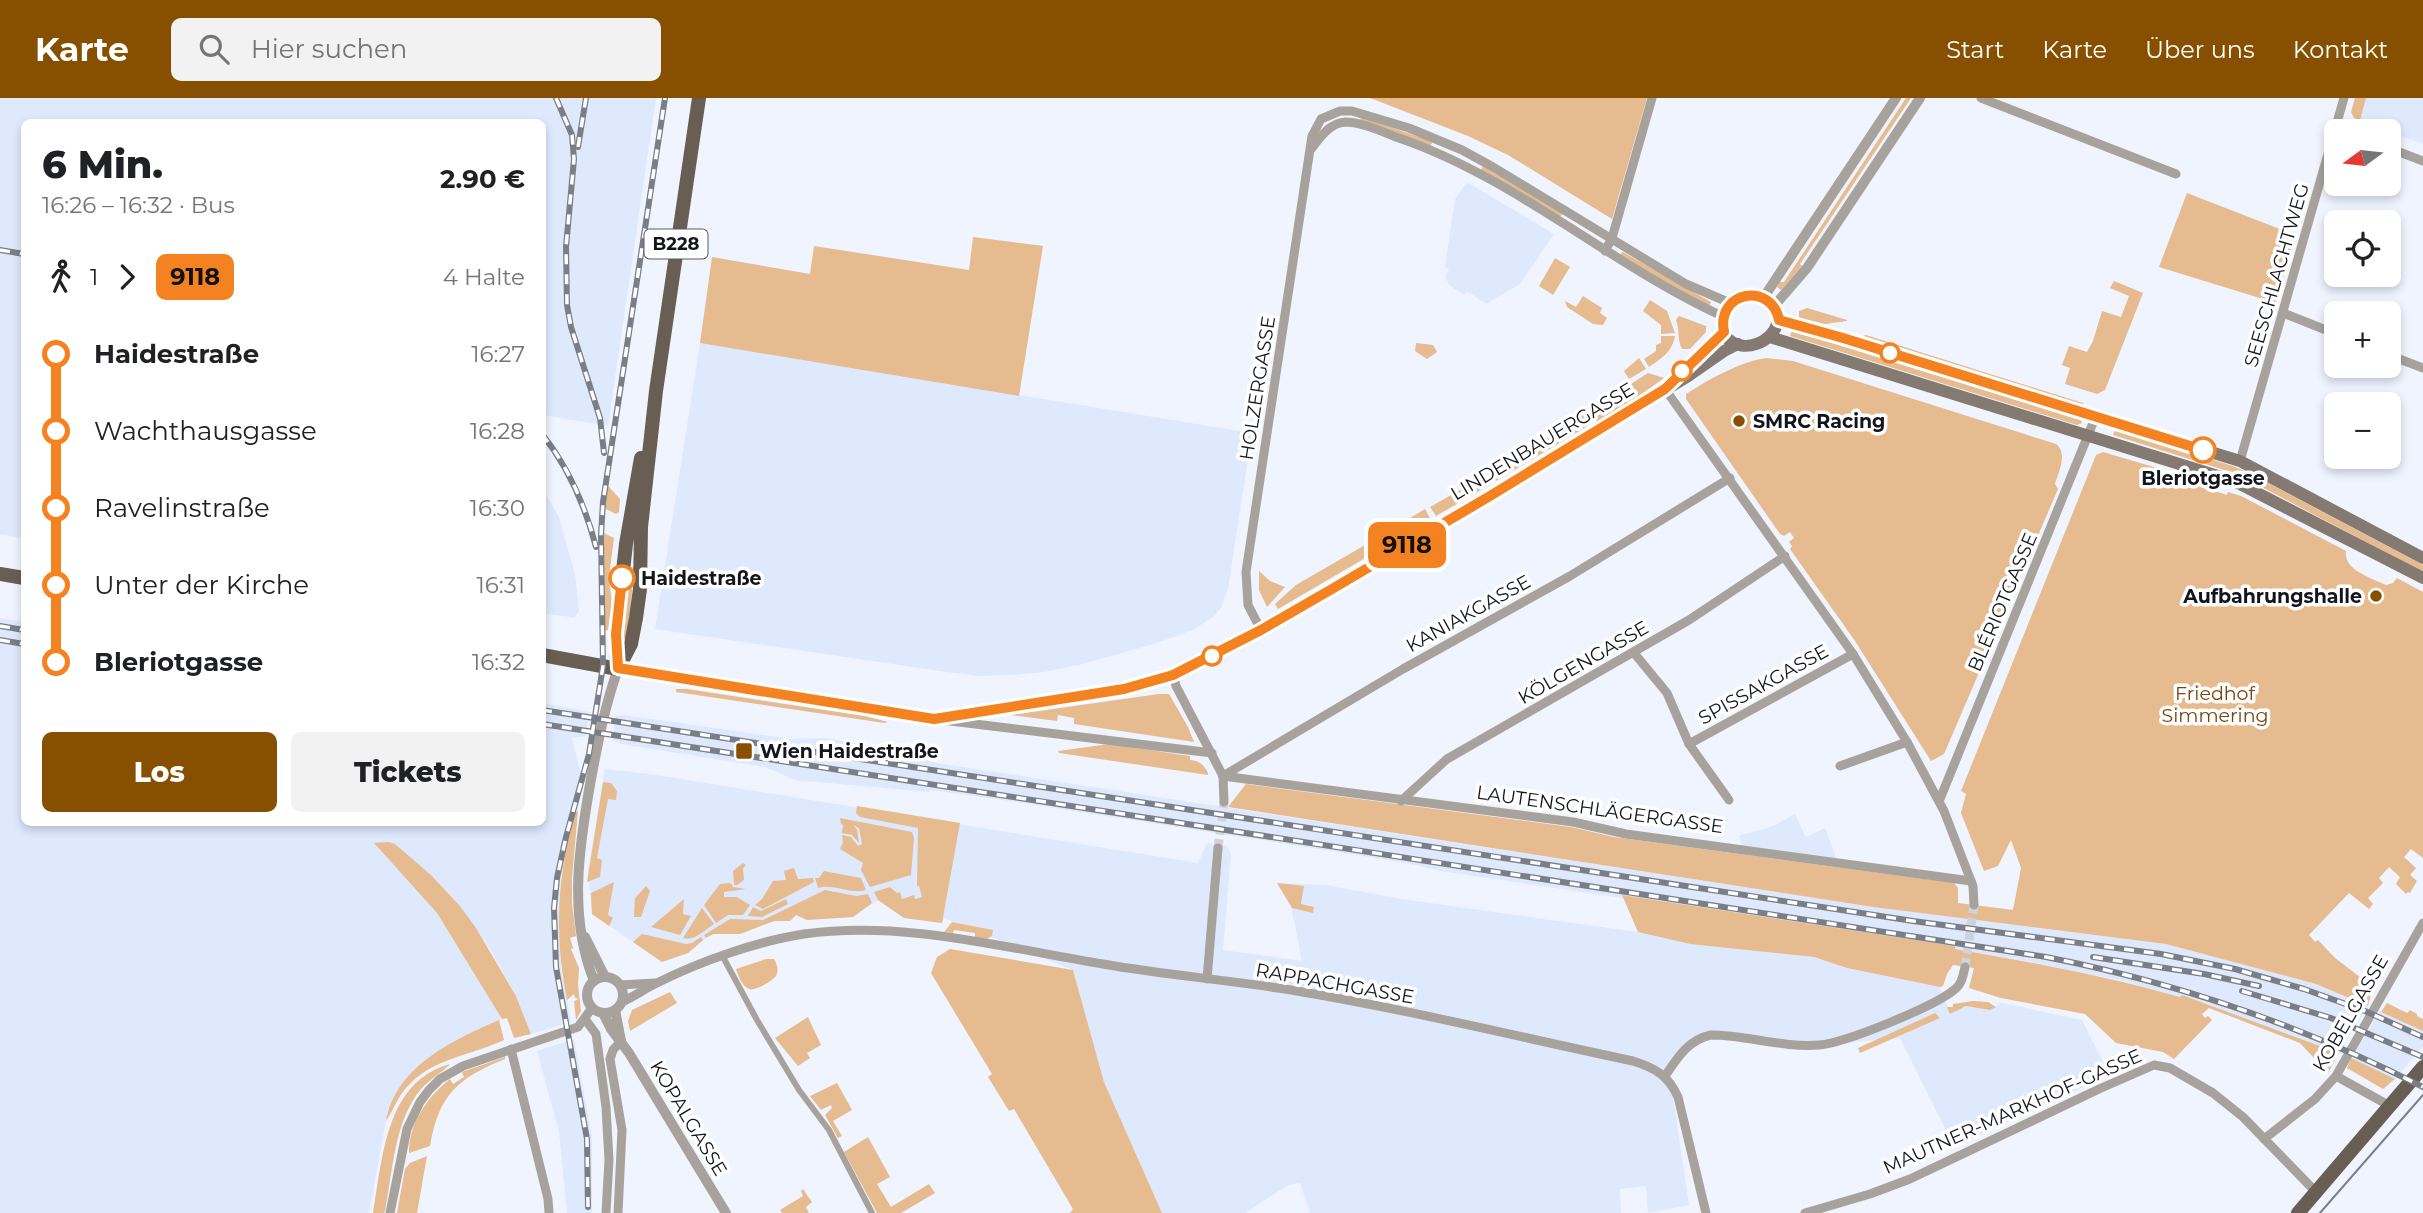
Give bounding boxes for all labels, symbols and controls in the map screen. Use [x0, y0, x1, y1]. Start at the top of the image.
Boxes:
search box [171, 18, 661, 81]
text: Karte [35, 29, 129, 69]
icon: search [195, 30, 233, 68]
text: Hier suchen [251, 33, 407, 65]
text: Start [1946, 35, 2004, 64]
text: Karte [2042, 35, 2107, 64]
text: Über uns [2145, 35, 2255, 64]
text: Kontakt [2293, 35, 2388, 64]
north arrow [2324, 119, 2401, 196]
map controls [2324, 119, 2401, 469]
text: 6 Min. [42, 141, 163, 188]
text: 2.90 € [440, 163, 525, 195]
street label: SEESCHLACHTWEG [2239, 181, 2314, 370]
text: 16:26 – 16:32 · Bus [42, 191, 235, 219]
button: locate [2324, 210, 2401, 287]
road number: B228 [644, 230, 708, 258]
icon: walk [42, 258, 80, 296]
icon: forward [108, 258, 146, 296]
text: 9118 [170, 262, 220, 291]
text: 1 [90, 263, 98, 291]
text: 4 Halte [443, 263, 525, 291]
button: + [2324, 301, 2401, 378]
street label: HOLZERGASSE [1235, 314, 1280, 462]
text: Haidestraße [94, 338, 259, 370]
text: 16:27 [471, 340, 525, 368]
unlabelled marker [1880, 343, 1900, 363]
unlabelled marker [1672, 361, 1692, 381]
street label: LINDENBAUERGASSE [1446, 378, 1638, 505]
button: − [2324, 392, 2401, 469]
place label: SMRC Racing [1753, 410, 1885, 433]
marker: SMRC Racing [1731, 413, 1747, 429]
text: Wachthausgasse [94, 415, 317, 447]
text: 16:28 [470, 417, 525, 445]
marker: Bleriotgasse [2190, 437, 2216, 463]
place label: Bleriotgasse [2141, 467, 2265, 490]
text: Ravelinstraße [94, 492, 270, 524]
text: 16:30 [470, 494, 525, 522]
line badge: 9118 [1358, 522, 1456, 568]
street label: BLÉRIOTGASSE [1963, 529, 2042, 675]
text: 9118 [1382, 530, 1432, 559]
marker: Haidestraße [609, 565, 635, 591]
place label: Haidestraße [641, 567, 762, 590]
text: Unter der Kirche [94, 569, 309, 601]
street label: KANIAKGASSE [1402, 570, 1534, 657]
text: 16:31 [477, 571, 525, 599]
place label: Aufbahrungshalle [2182, 585, 2362, 608]
marker: Aufbahrungshalle [2368, 588, 2384, 604]
street label: KÖLGENGASSE [1514, 616, 1653, 709]
street label: SPISSAKGASSE [1694, 639, 1832, 730]
text: Bleriotgasse [94, 646, 263, 678]
unlabelled marker [1202, 646, 1222, 666]
text: 16:32 [472, 648, 525, 676]
park label: Friedhof Simmering [2161, 682, 2269, 727]
button: Los [42, 732, 277, 812]
button: Tickets [291, 732, 525, 812]
place label: Wien Haidestraße [760, 740, 939, 763]
marker: Wien Haidestraße [734, 741, 754, 761]
street label: LAUTENSCHLÄGERGASSE [1475, 781, 1725, 838]
street label: KOBELGASSE [2308, 951, 2393, 1076]
street label: RAPPACHGASSE [1254, 958, 1416, 1009]
street label: MAUTNER-MARKHOF-GASSE [1879, 1044, 2145, 1179]
street label: KOPALGASSE [645, 1056, 732, 1180]

